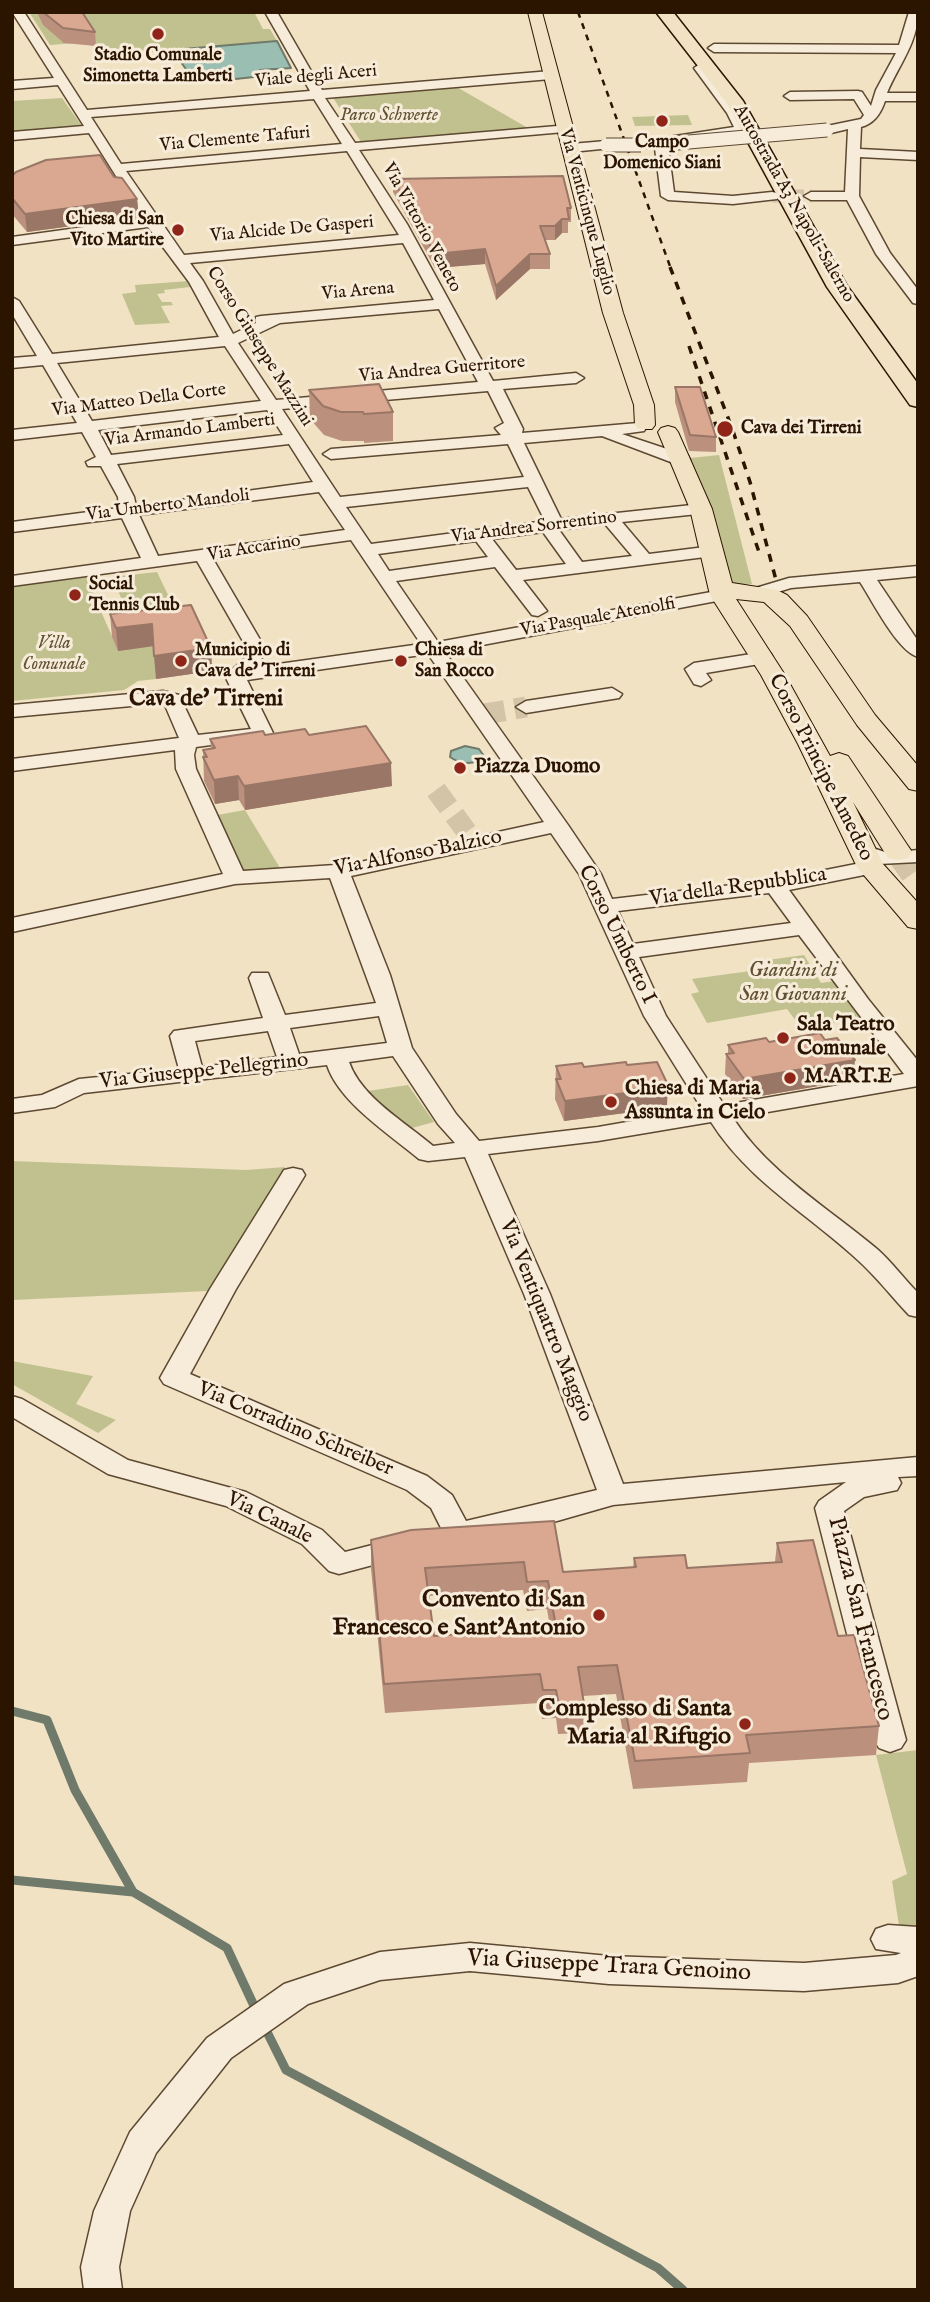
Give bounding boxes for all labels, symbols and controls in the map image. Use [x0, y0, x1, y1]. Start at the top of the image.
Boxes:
marker: Stadio Comunale Simonetta Lamberti [150, 26, 166, 42]
place label: Stadio Comunale Simonetta Lamberti [83, 45, 233, 88]
street label: Viale degli Aceri [254, 61, 378, 93]
street label: Autostrada A3 Napoli-Salerno [727, 101, 859, 307]
park label: Parco Schwerte [340, 105, 438, 127]
marker: Campo Domenico Siani [654, 113, 670, 129]
street label: Via Clemente Tafuri [159, 123, 311, 157]
street label: Via Venticinque Luglio [553, 126, 619, 298]
place label: Campo Domenico Siani [603, 132, 721, 174]
street label: Via Vittorio Veneto [377, 160, 465, 296]
place label: Chiesa di San Vito Martire [66, 209, 164, 252]
street label: Via Alcide De Gasperi [209, 212, 375, 248]
marker: Chiesa di San Vito Martire [170, 222, 186, 238]
street label: Corso Giuseppe Mazzini [201, 263, 317, 431]
street label: Via Arena [321, 278, 395, 306]
street label: Via Andrea Guerritore [358, 352, 526, 388]
street label: Via Matteo Della Corte [51, 380, 227, 422]
street label: Via Armando Lamberti [104, 410, 276, 452]
place label: Cava dei Tirreni [741, 418, 861, 440]
marker: Cava dei Tirreni [715, 419, 735, 439]
street label: Via Umberto Mandoli [85, 485, 251, 527]
street label: Via Andrea Sorrentino [450, 507, 618, 549]
street label: Via Accarino [206, 531, 302, 567]
place label: Social Tennis Club [89, 574, 180, 616]
marker: Social Tennis Club [67, 587, 83, 603]
street label: Via Pasquale Atenolfi [519, 594, 677, 642]
park label: Villa Comunale [23, 633, 85, 676]
place label: Municipio di Cava de' Tirreni [195, 640, 316, 682]
place label: Chiesa di San Rocco [415, 640, 494, 682]
marker: Municipio di Cava de' Tirreni [173, 653, 189, 669]
marker: Chiesa di San Rocco [393, 653, 409, 669]
street label: Corso Principe Amedeo [762, 670, 878, 866]
district label: Cava de' Tirreni [129, 686, 283, 714]
place label: Piazza Duomo [474, 755, 600, 781]
marker: Piazza Duomo [452, 760, 468, 776]
street label: Via Alfonso Balzico [332, 825, 504, 883]
street label: Corso Umberto I [572, 861, 660, 1009]
street label: Via della Repubblica [648, 863, 828, 913]
park label: Giardini di San Giovanni [739, 959, 847, 1009]
place label: Sala Teatro Comunale [797, 1013, 895, 1063]
marker: Sala Teatro Comunale [775, 1030, 791, 1046]
street label: Via Giuseppe Pellegrino [98, 1049, 310, 1095]
place label: M.ART.E [804, 1065, 892, 1091]
marker: M.ART.E [782, 1070, 798, 1086]
place label: Chiesa di Maria Assunta in Cielo [625, 1077, 765, 1127]
marker: Chiesa di Maria Assunta in Cielo [603, 1094, 619, 1110]
street label: Via Ventiquattro Maggio [493, 1216, 597, 1426]
street label: Via Corradino Schreiber [193, 1377, 397, 1483]
street label: Via Canale [222, 1487, 316, 1551]
street label: Piazza San Francesco [820, 1514, 898, 1724]
place label: Convento di San Francesco e Sant'Antonio [332, 1587, 585, 1643]
marker: Convento di San Francesco e Sant'Antonio [591, 1607, 607, 1623]
place label: Complesso di Santa Maria al Rifugio [538, 1696, 731, 1752]
marker: Complesso di Santa Maria al Rifugio [737, 1716, 753, 1732]
street label: Via Giuseppe Trara Genoino [466, 1945, 752, 1989]

